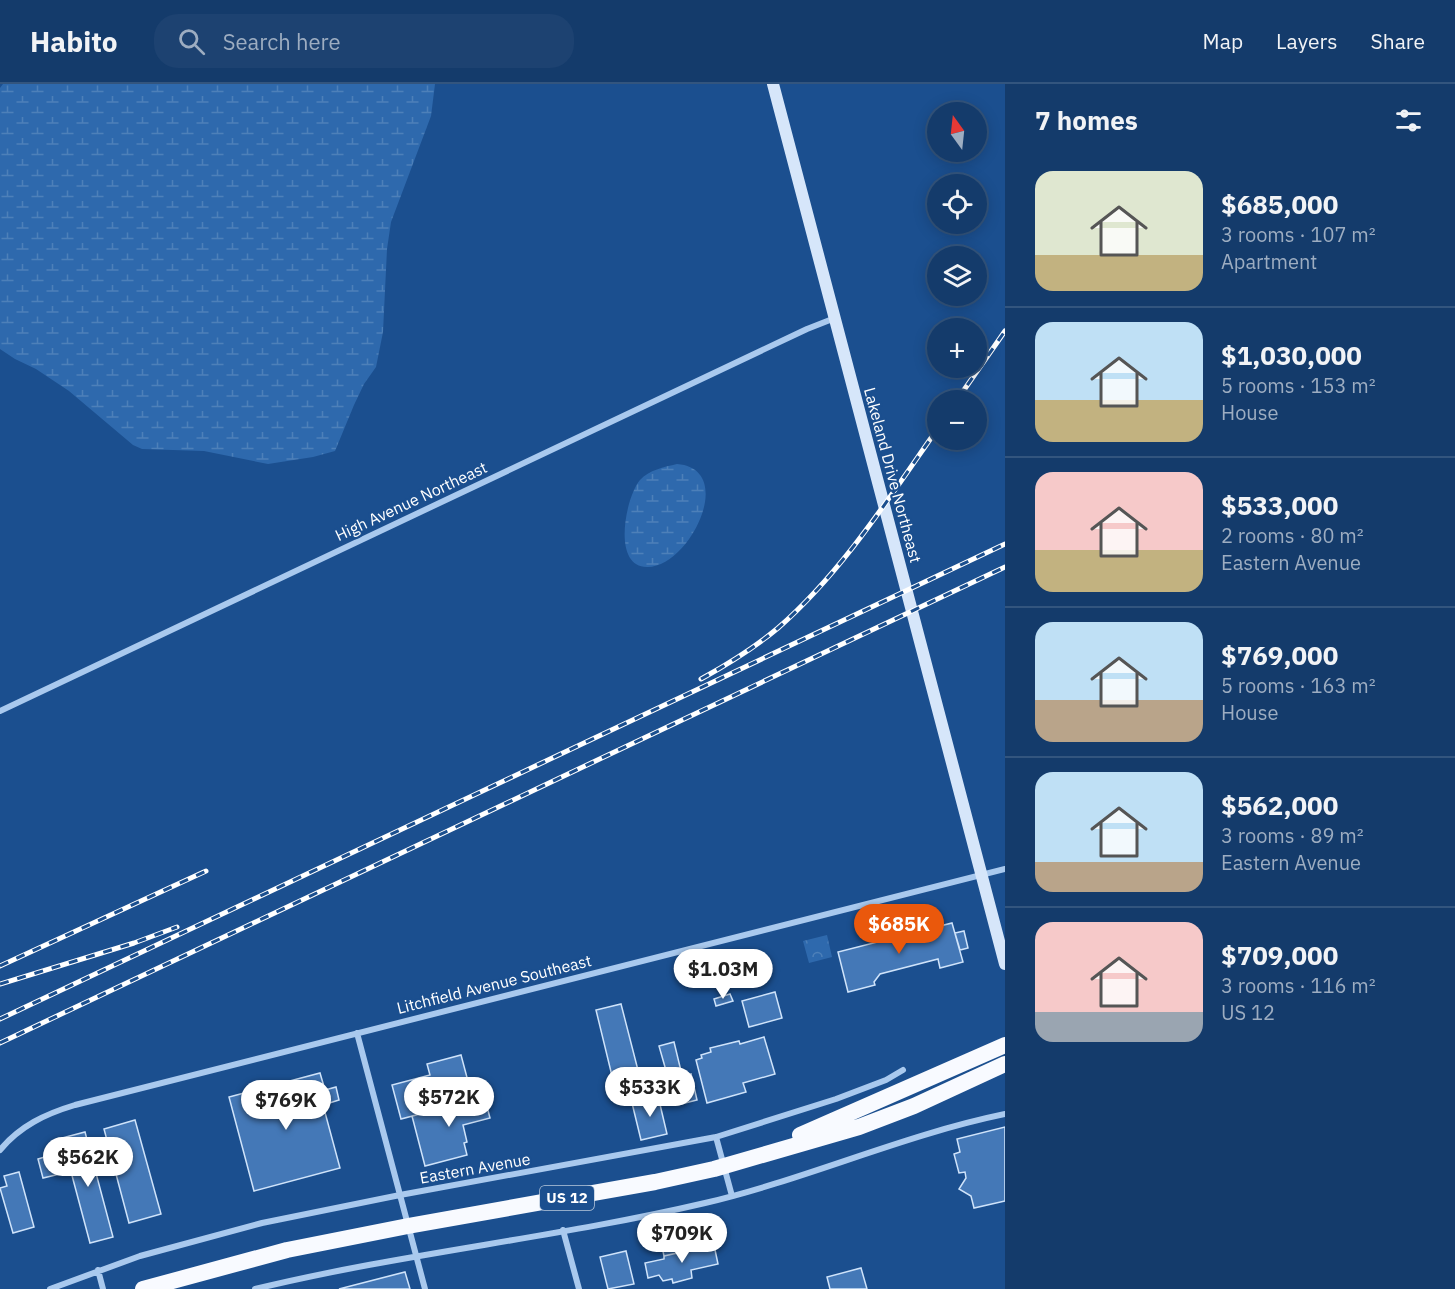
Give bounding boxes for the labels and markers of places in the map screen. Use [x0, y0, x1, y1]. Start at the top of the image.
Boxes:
pin: $685K [857, 904, 941, 955]
pin: $1.03M [674, 949, 772, 1000]
pin: $533K [608, 1067, 692, 1118]
pin: $572K [407, 1077, 491, 1128]
pin: $769K [244, 1080, 328, 1131]
pin: $562K [46, 1137, 130, 1188]
pin: $709K [640, 1213, 724, 1264]

